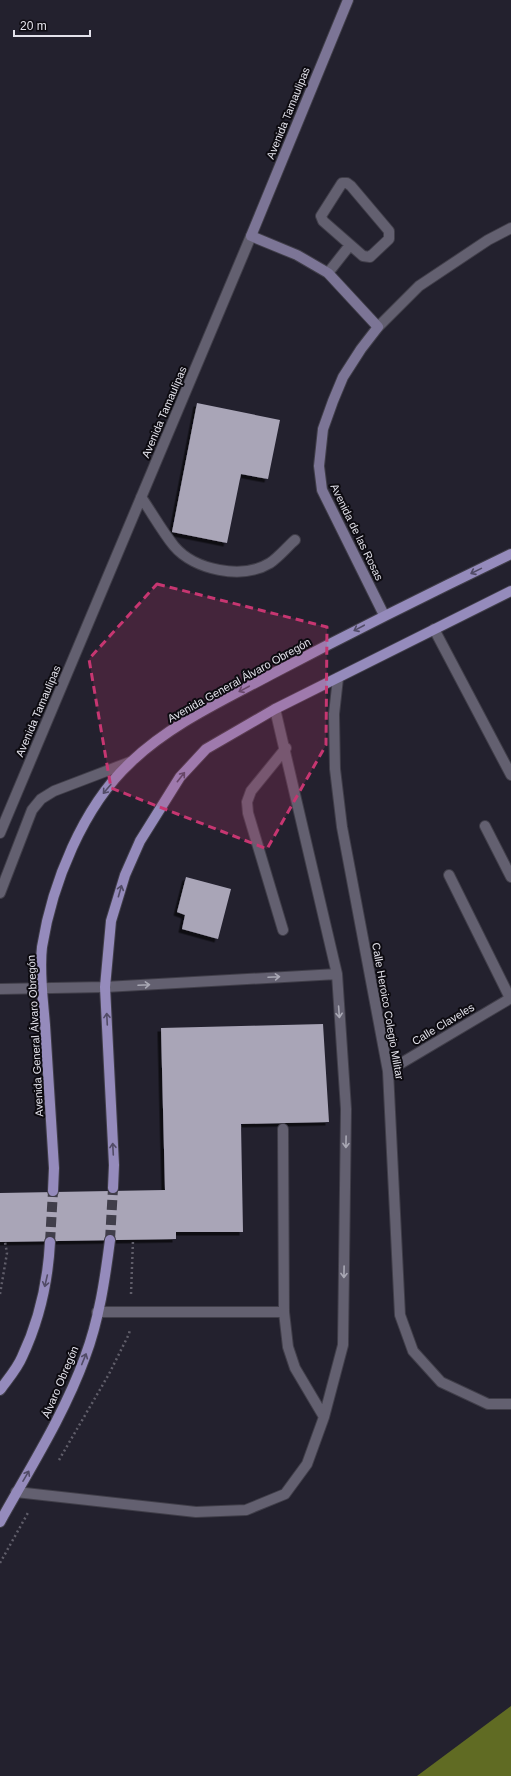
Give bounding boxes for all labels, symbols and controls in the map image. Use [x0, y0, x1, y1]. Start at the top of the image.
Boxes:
scale bar [14, 12, 90, 38]
text: 20 m [20, 19, 47, 33]
street label: Avenida Tamaulipas [264, 65, 312, 161]
street label: Avenida Tamaulipas [139, 364, 189, 459]
street label: Avenida de las Rosas [328, 482, 386, 583]
one-way arrow [470, 568, 482, 575]
one-way arrow [353, 625, 365, 632]
street label: Avenida General Álvaro Obregón [165, 636, 313, 724]
street label: Avenida Tamaulipas [13, 663, 63, 758]
one-way arrow [238, 686, 250, 693]
one-way arrow [177, 771, 186, 782]
one-way arrow [102, 784, 111, 795]
one-way arrow [117, 884, 124, 897]
street label: Calle Heroico Colegio Militar [370, 942, 406, 1081]
street label: Avenida General Álvaro Obregón [25, 955, 45, 1117]
one-way arrow [267, 974, 280, 981]
one-way arrow [137, 981, 150, 988]
street label: Calle Claveles [410, 1000, 477, 1047]
one-way arrow [336, 1006, 343, 1019]
one-way arrow [103, 1013, 111, 1026]
one-way arrow [342, 1135, 350, 1148]
one-way arrow [110, 1143, 117, 1156]
one-way arrow [340, 1265, 348, 1278]
one-way arrow [41, 1274, 49, 1287]
street label: Álvaro Obregón [39, 1344, 81, 1420]
one-way arrow [80, 1354, 88, 1366]
one-way arrow [23, 1470, 30, 1482]

